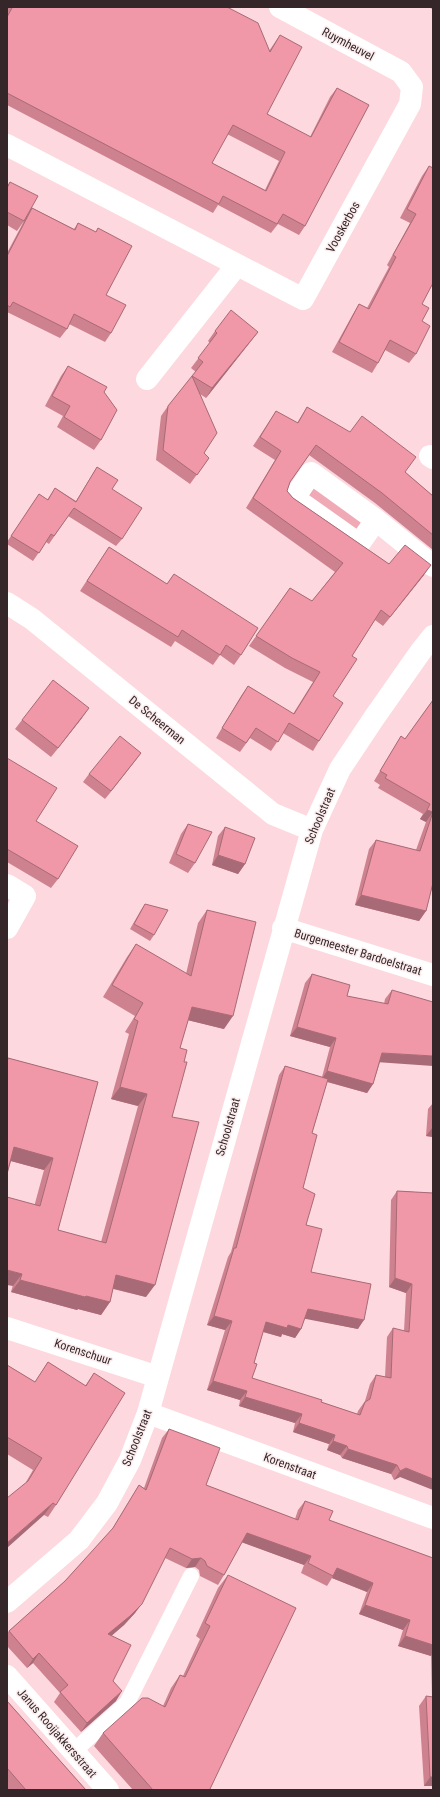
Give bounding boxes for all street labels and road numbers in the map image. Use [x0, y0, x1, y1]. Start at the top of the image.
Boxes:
street label: Ruymheuvel [320, 24, 376, 64]
street label: Vooskerbos [323, 199, 363, 255]
street label: De Scheerman [126, 693, 188, 747]
street label: Schoolstraat [302, 785, 338, 846]
street label: Burgemeester Bardoelstraat [293, 926, 424, 978]
street label: Schoolstraat [213, 1096, 243, 1158]
street label: Korenschuur [53, 1336, 114, 1368]
street label: Schoolstraat [119, 1407, 155, 1468]
street label: Korenstraat [262, 1450, 319, 1482]
street label: Janus Rooijakkersstraat [14, 1685, 100, 1781]

